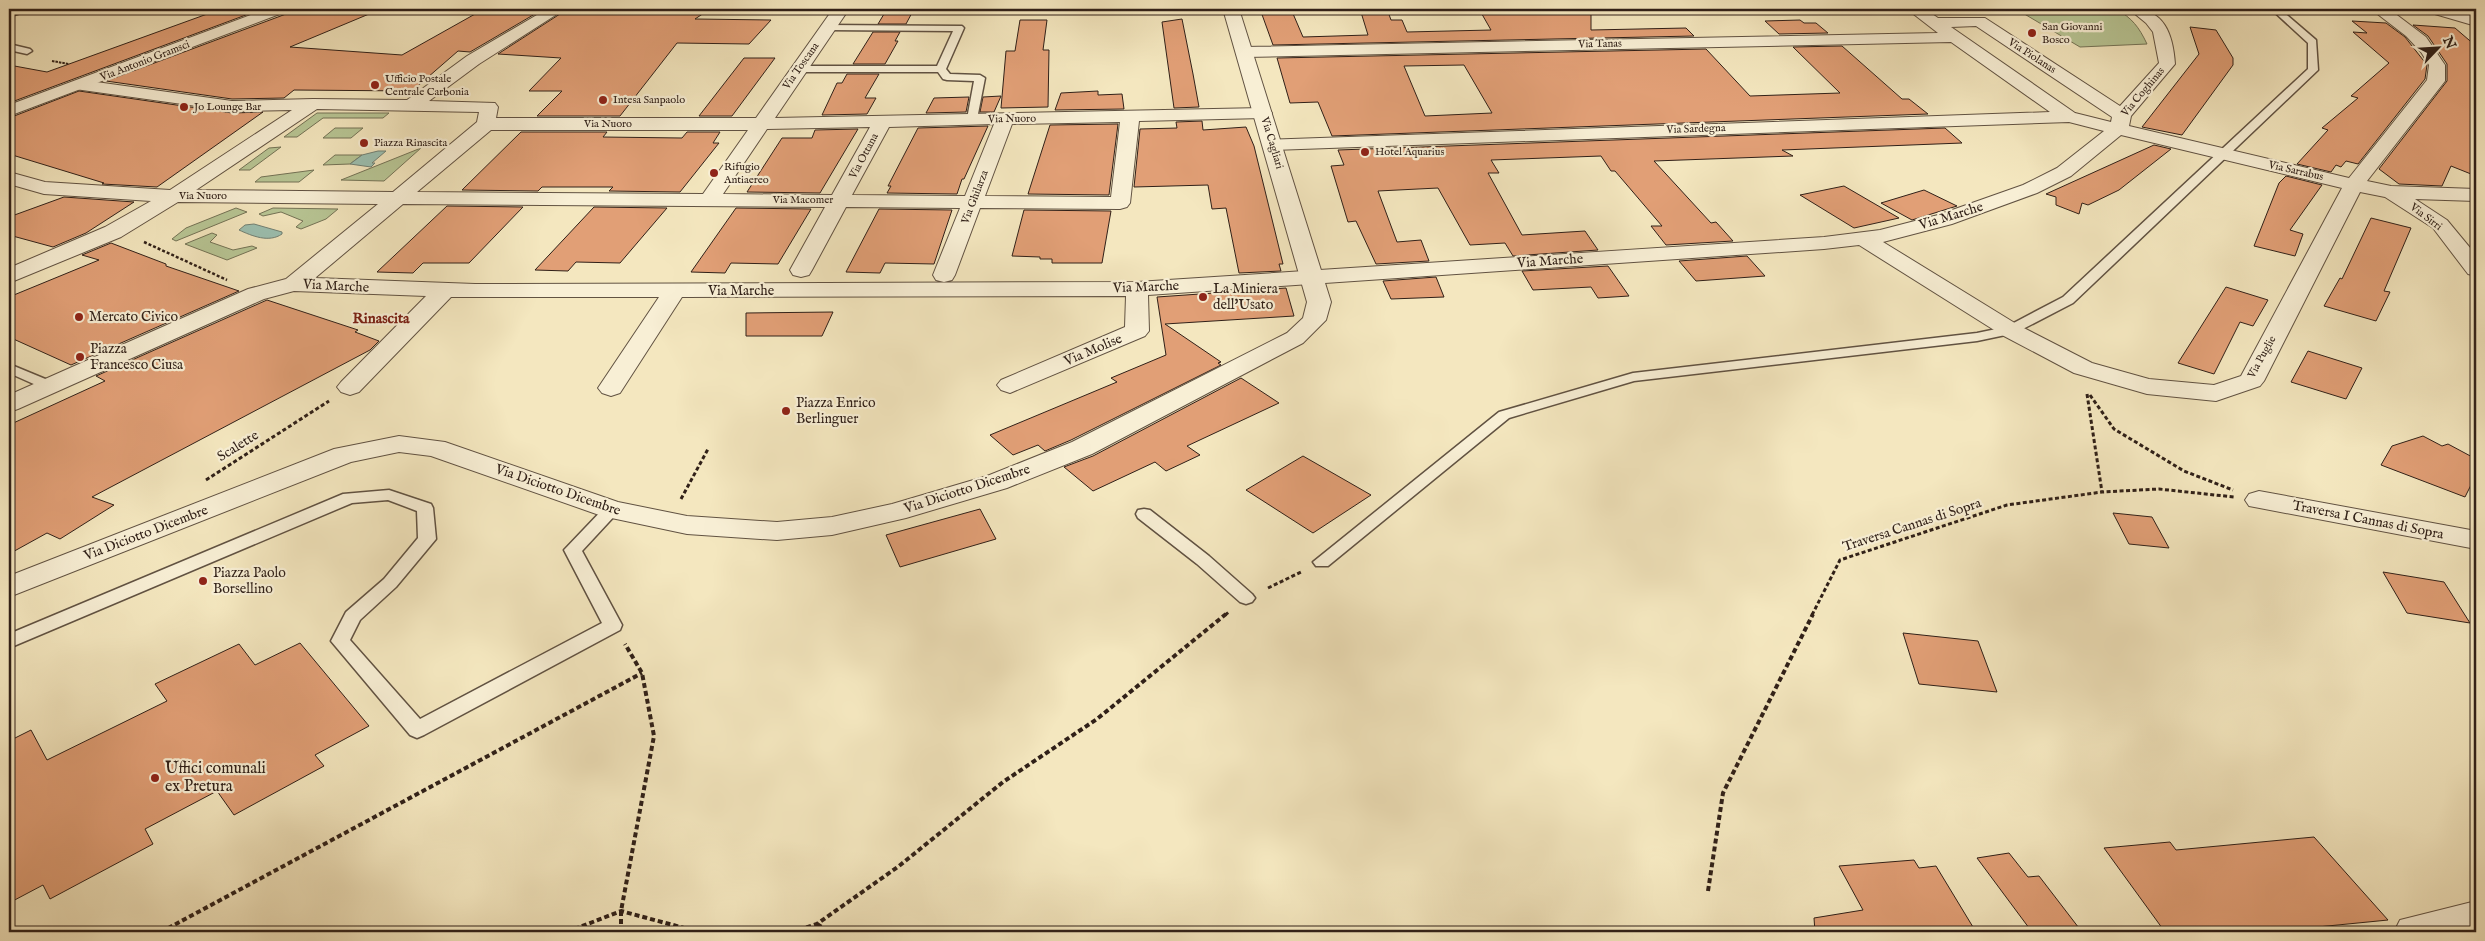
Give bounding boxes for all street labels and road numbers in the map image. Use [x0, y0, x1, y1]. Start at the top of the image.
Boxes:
street label: Via Piolanas [2004, 35, 2059, 77]
street label: Via Antonio Gramsci [97, 37, 192, 85]
street label: Via Tanas [1577, 37, 1622, 51]
street label: Via Toscana [779, 40, 822, 93]
street label: Via Coghinas [2118, 64, 2168, 120]
street label: Via Nuoro [987, 112, 1036, 126]
street label: Via Cagliari [1257, 114, 1287, 171]
street label: Via Nuoro [583, 117, 632, 131]
street label: Via Sardegna [1665, 121, 1726, 137]
street label: Via Ottana [846, 131, 882, 182]
street label: Via Sarrabus [2266, 158, 2325, 184]
street label: Via Ghilarza [958, 168, 992, 227]
street label: Via Nuoro [178, 189, 227, 203]
street label: Via Macomer [772, 193, 833, 207]
street label: Via Marche [1916, 198, 1986, 235]
street label: Via Sirri [2406, 200, 2445, 234]
street label: Via Marche [1515, 250, 1584, 272]
street label: Via Marche [301, 275, 370, 297]
street label: Via Marche [1112, 277, 1180, 297]
street label: Via Marche [707, 282, 775, 300]
street label: Via Molise [1060, 329, 1125, 371]
street label: Via Puglie [2244, 333, 2279, 382]
street label: Scalette [214, 426, 263, 466]
street label: Via Diciotto Dicembre [492, 460, 624, 520]
street label: Via Diciotto Dicembre [901, 460, 1033, 518]
street label: Traversa Cannas di Sopra [1840, 494, 1984, 556]
street label: Traversa I Cannas di Sopra [2291, 497, 2446, 544]
street label: Via Diciotto Dicembre [80, 501, 211, 565]

